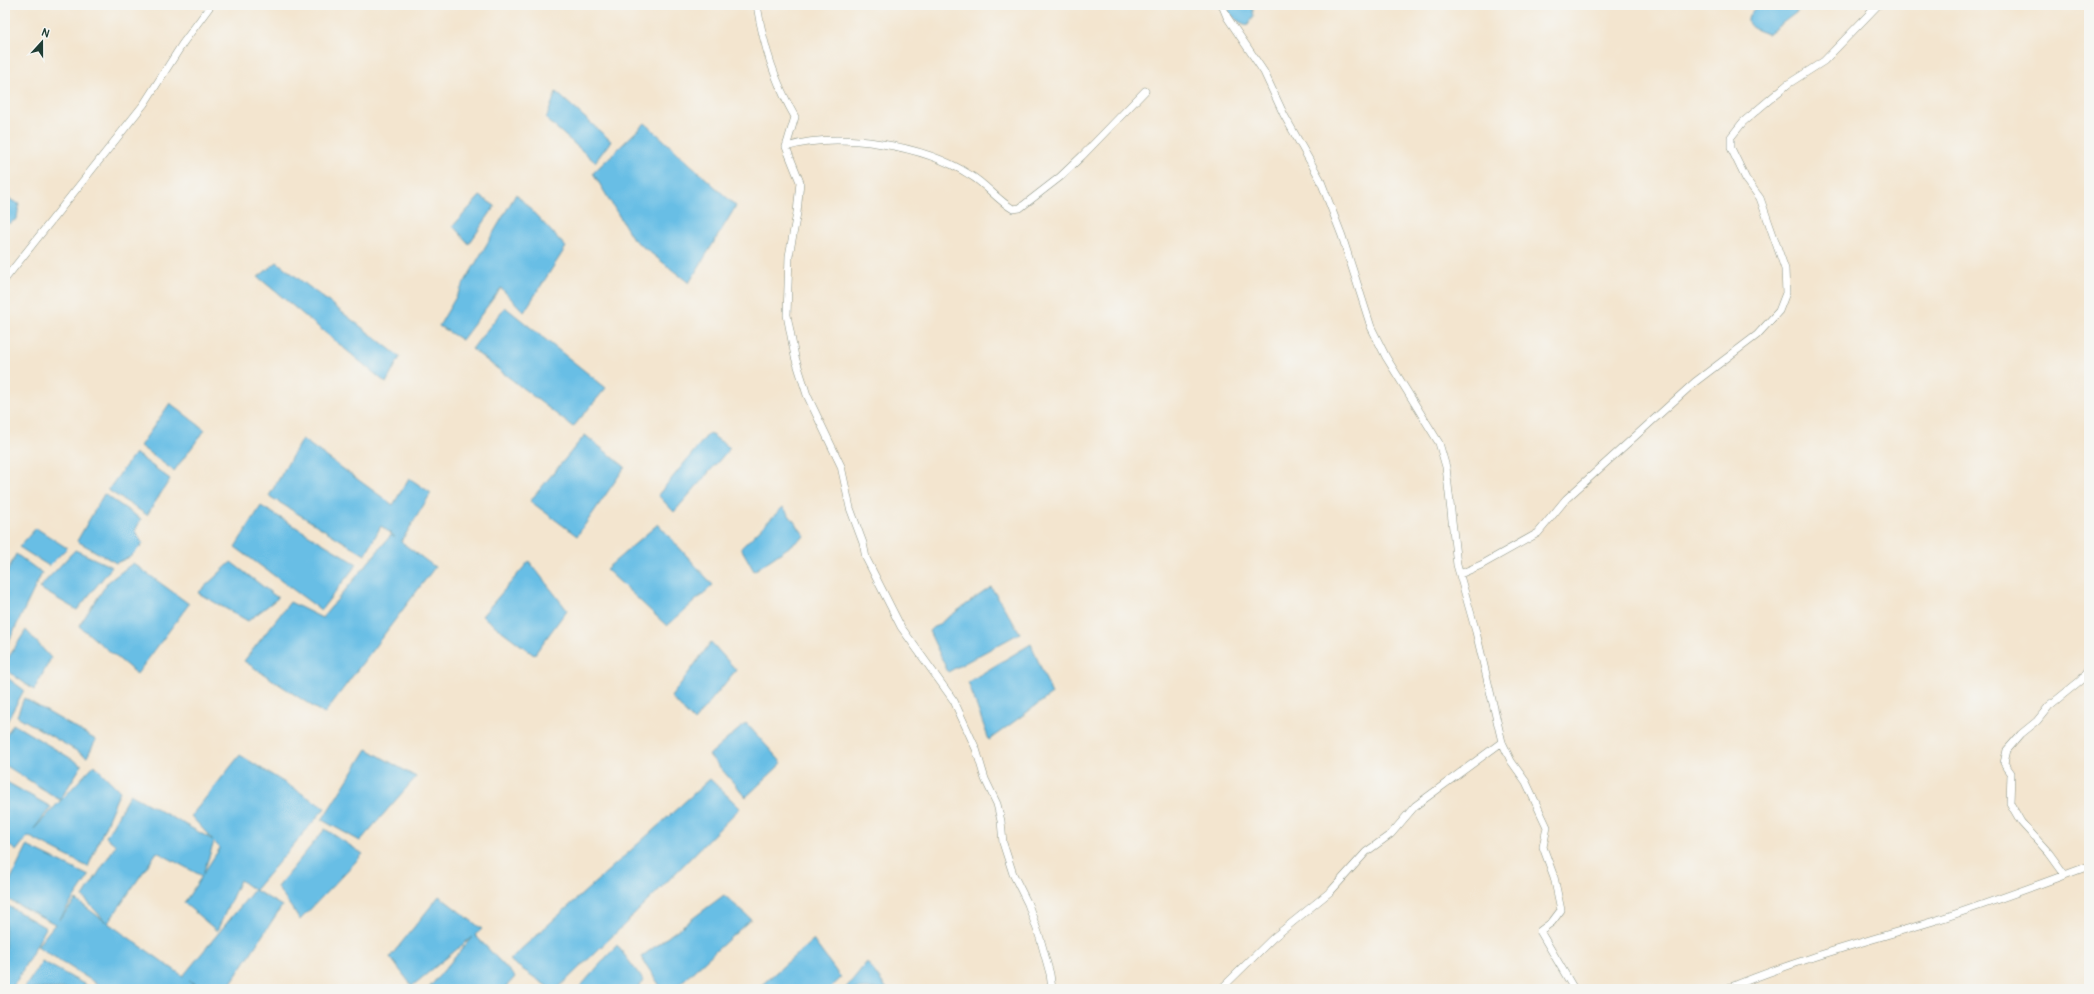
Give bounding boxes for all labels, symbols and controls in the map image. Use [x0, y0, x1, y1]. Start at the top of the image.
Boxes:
north arrow [22, 22, 62, 62]
text: N [40, 26, 52, 41]

